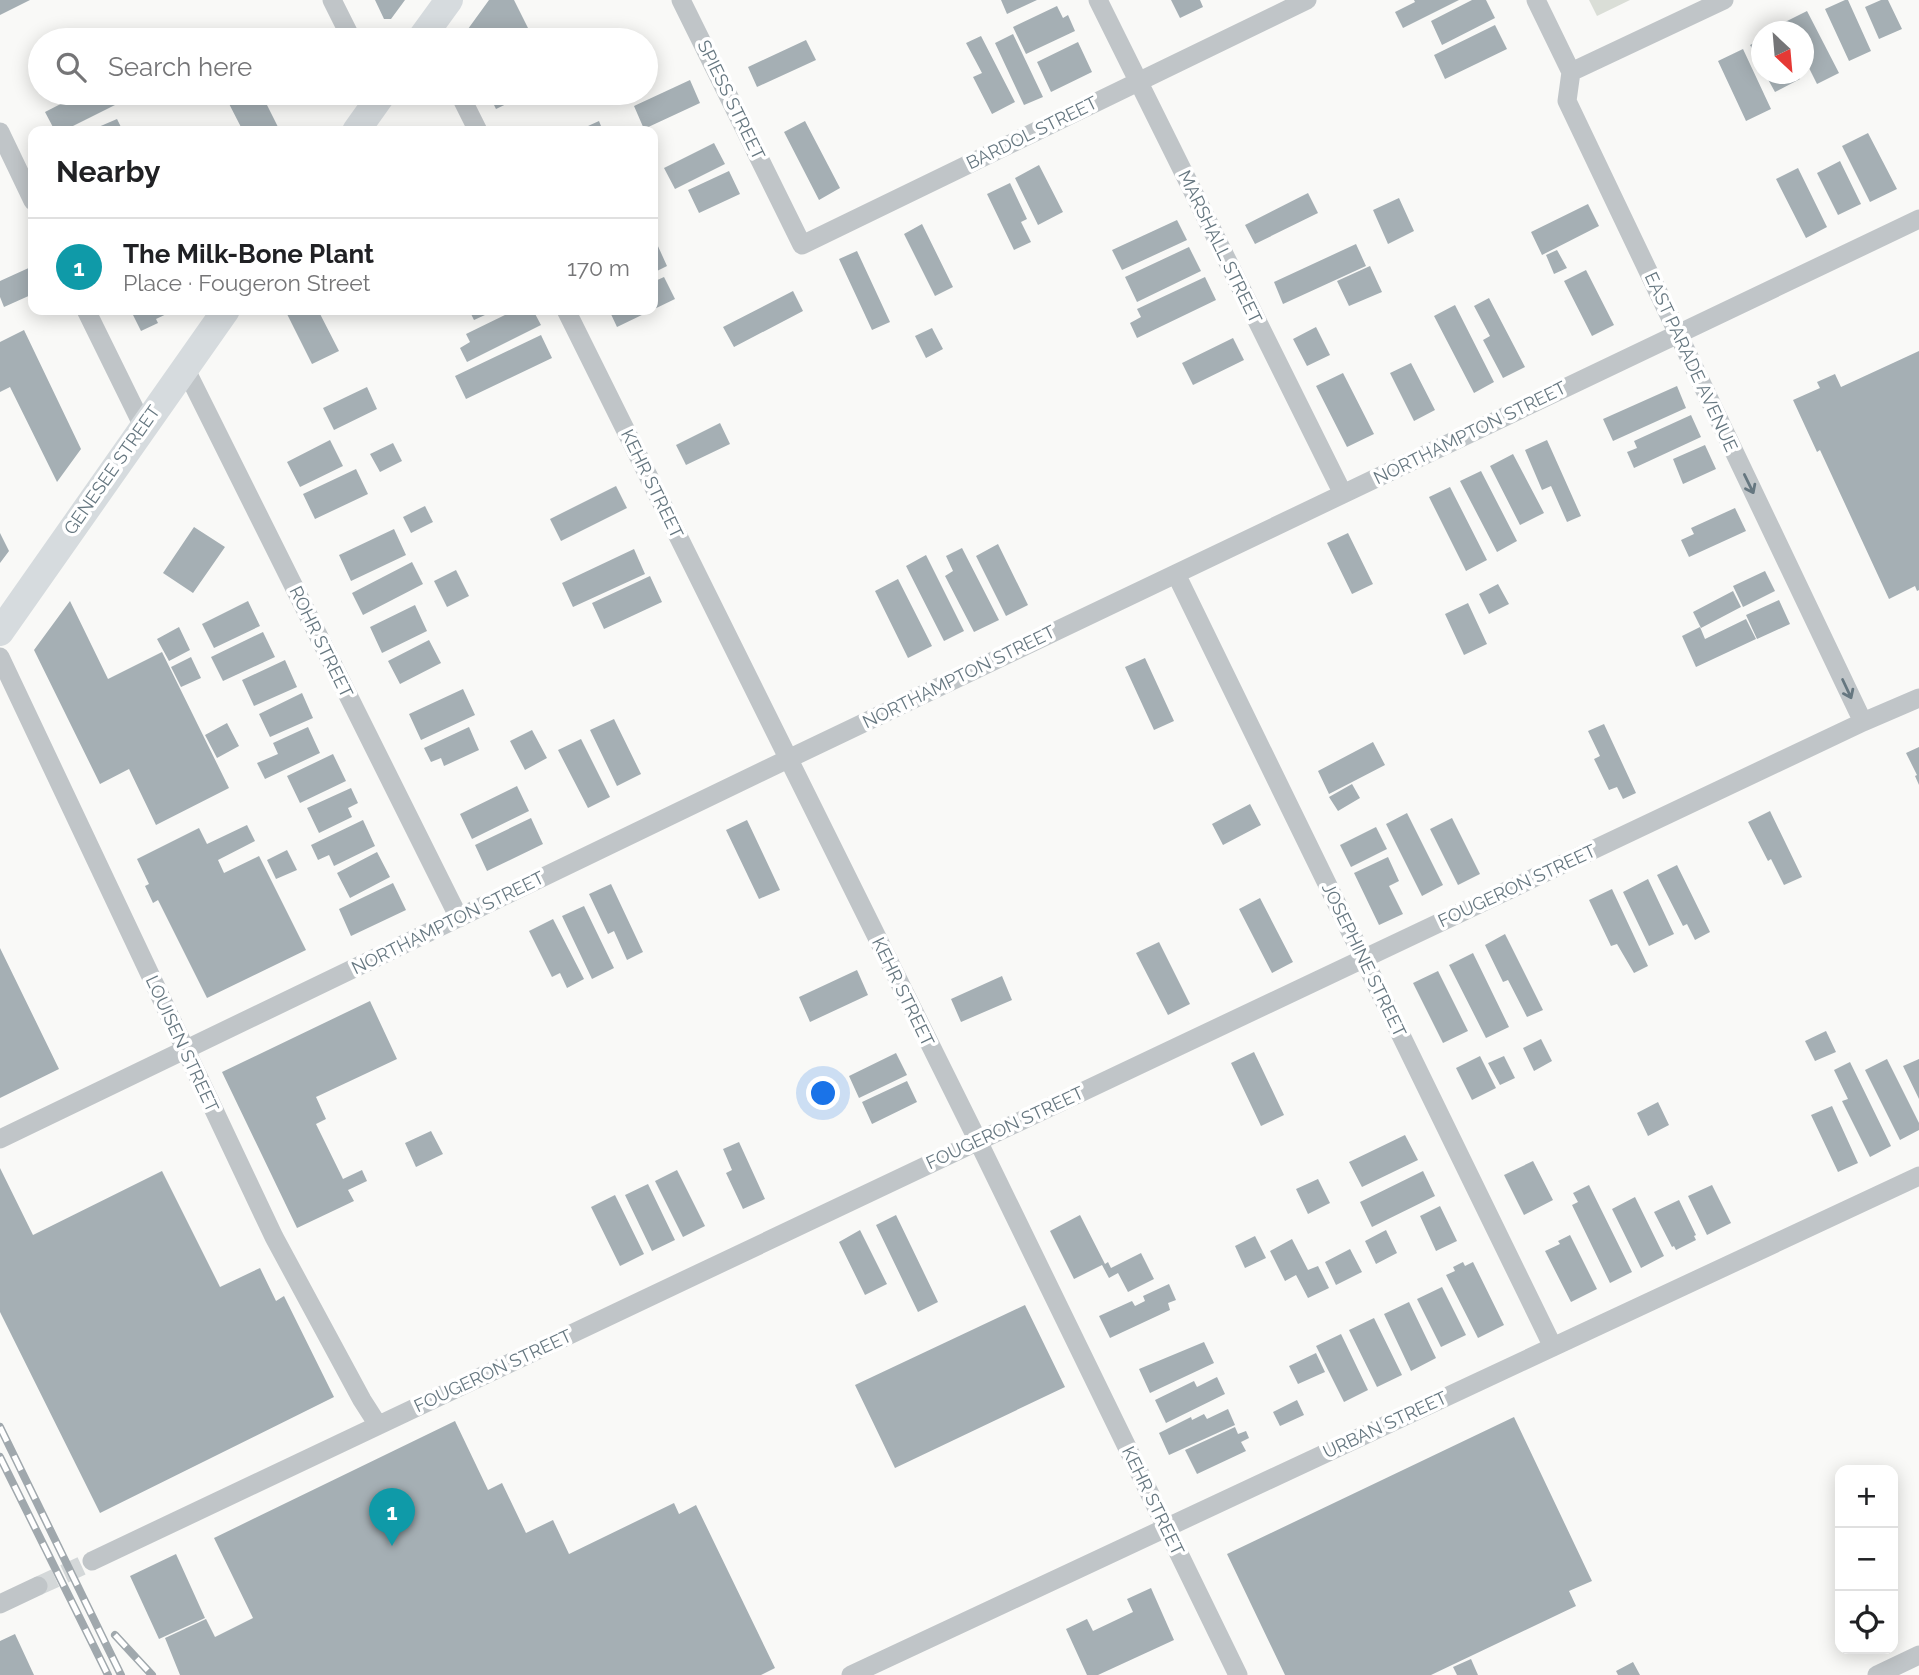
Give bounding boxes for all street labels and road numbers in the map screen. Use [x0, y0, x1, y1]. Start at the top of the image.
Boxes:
street label: SPIESS STREET [693, 37, 769, 163]
street label: BARDOL STREET [963, 92, 1101, 173]
street label: MARSHALL STREET [1174, 167, 1267, 327]
street label: EAST PARADE AVENUE [1641, 269, 1742, 455]
street label: NORTHAMPTON STREET [1370, 377, 1569, 488]
street label: GENESEE STREET [59, 401, 164, 538]
street label: KEHR STREET [617, 426, 688, 542]
street label: ROHR STREET [285, 583, 358, 701]
street label: NORTHAMPTON STREET [859, 621, 1058, 732]
street label: FOUGERON STREET [1435, 840, 1599, 931]
street label: NORTHAMPTON STREET [348, 867, 547, 978]
street label: JOSEPHINE STREET [1318, 879, 1411, 1040]
street label: KEHR STREET [868, 934, 939, 1050]
street label: LOUISEN STREET [142, 972, 223, 1116]
street label: FOUGERON STREET [923, 1082, 1087, 1173]
street label: FOUGERON STREET [411, 1325, 575, 1416]
street label: URBAN STREET [1320, 1387, 1450, 1462]
street label: KEHR STREET [1118, 1443, 1189, 1559]

